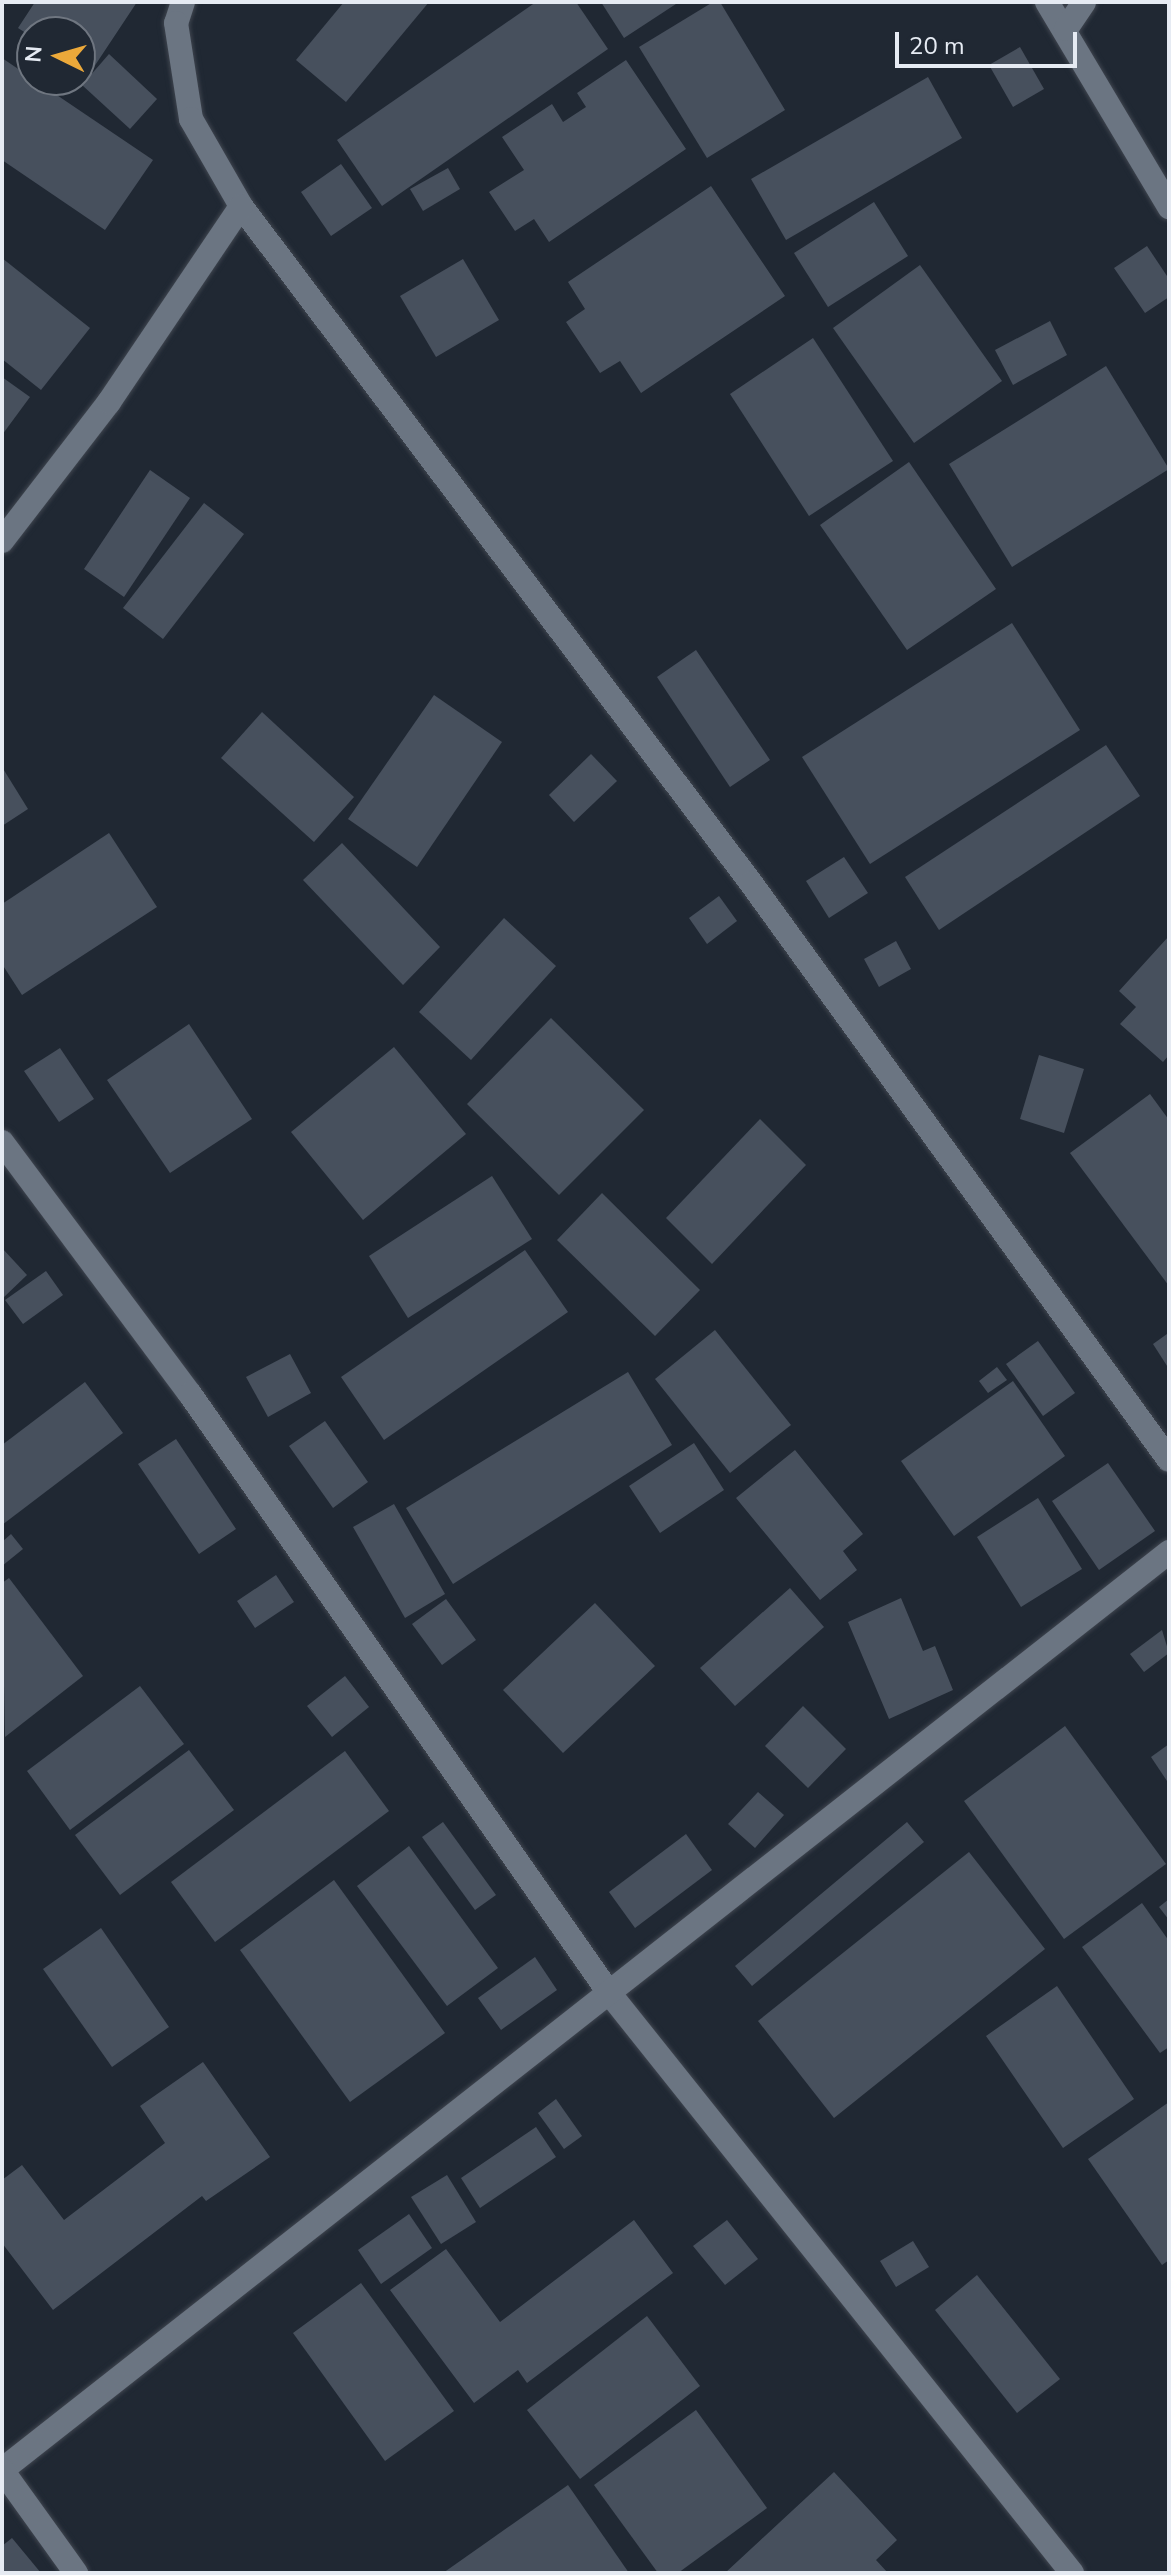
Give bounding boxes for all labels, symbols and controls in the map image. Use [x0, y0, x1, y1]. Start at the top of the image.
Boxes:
north arrow [16, 16, 96, 96]
scale bar [899, 16, 1081, 66]
text: 20 m [909, 30, 965, 62]
text: N [18, 45, 50, 64]

